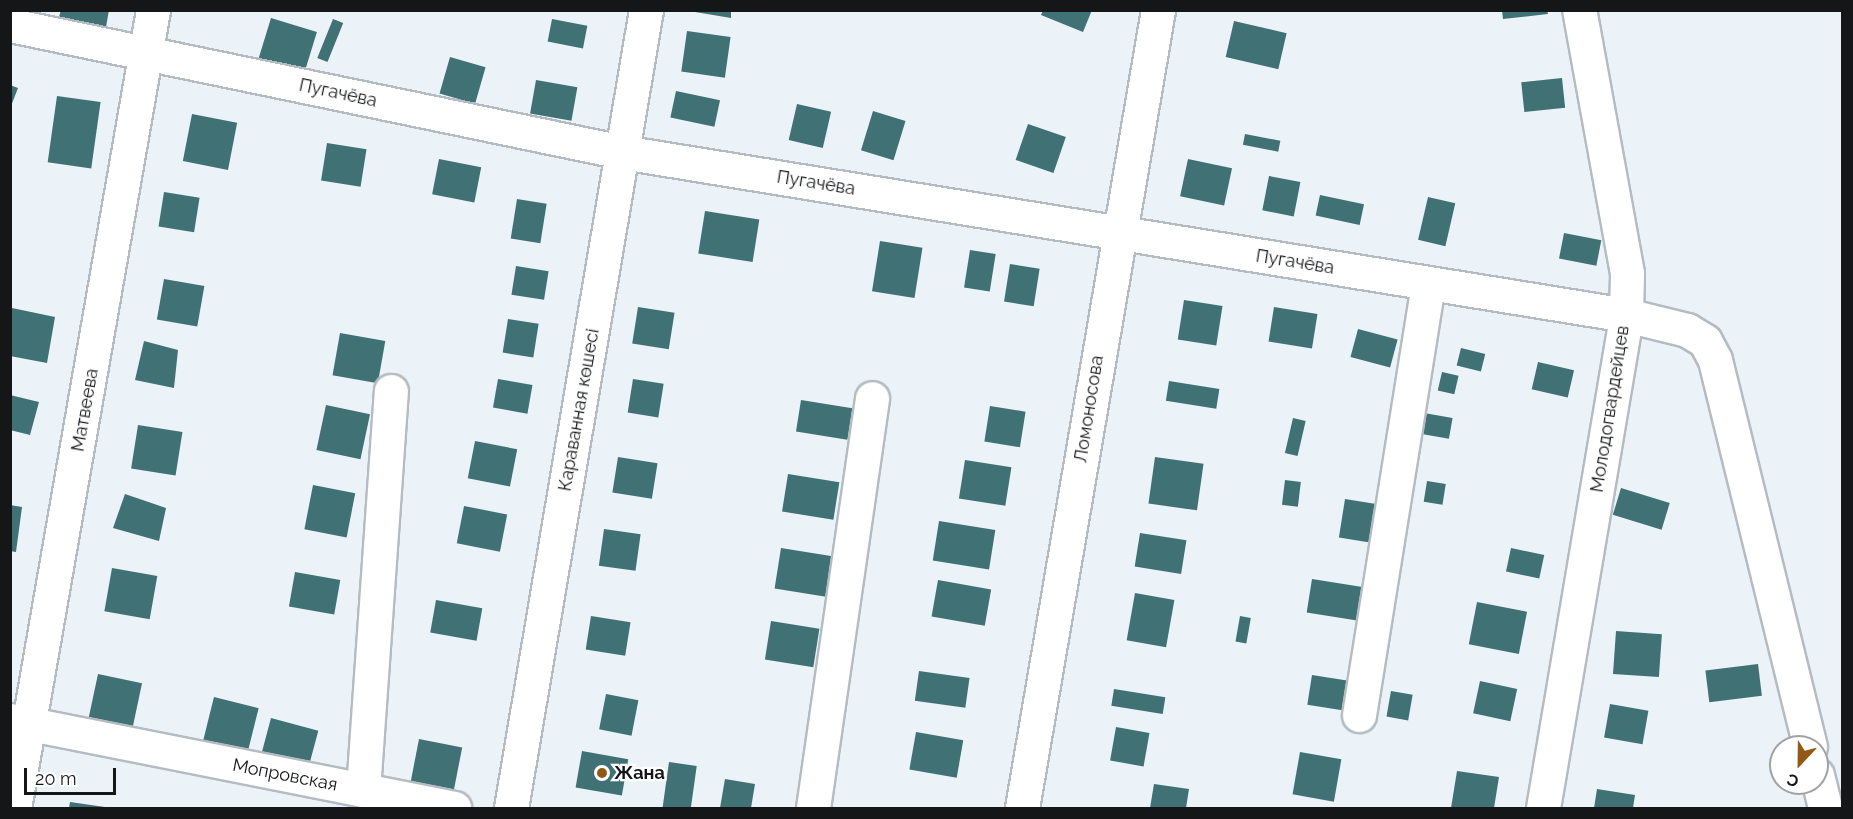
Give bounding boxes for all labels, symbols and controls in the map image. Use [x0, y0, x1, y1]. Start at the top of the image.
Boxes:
street label: Пугачёва [297, 74, 379, 112]
street label: Пугачёва [775, 166, 857, 200]
street label: Пугачёва [1254, 245, 1336, 279]
street label: Молодогвардейцев [1586, 324, 1634, 494]
street label: Караванная көшесі [554, 327, 604, 493]
street label: Ломоносова [1070, 354, 1108, 464]
street label: Матвеева [67, 367, 103, 453]
north arrow [1769, 735, 1829, 795]
street label: Мопровская [231, 754, 339, 796]
scale bar [27, 756, 118, 794]
place label: Жана [614, 762, 665, 784]
marker: Жана [595, 766, 609, 780]
text: 20 m [35, 768, 77, 789]
text: С [1784, 769, 1801, 791]

